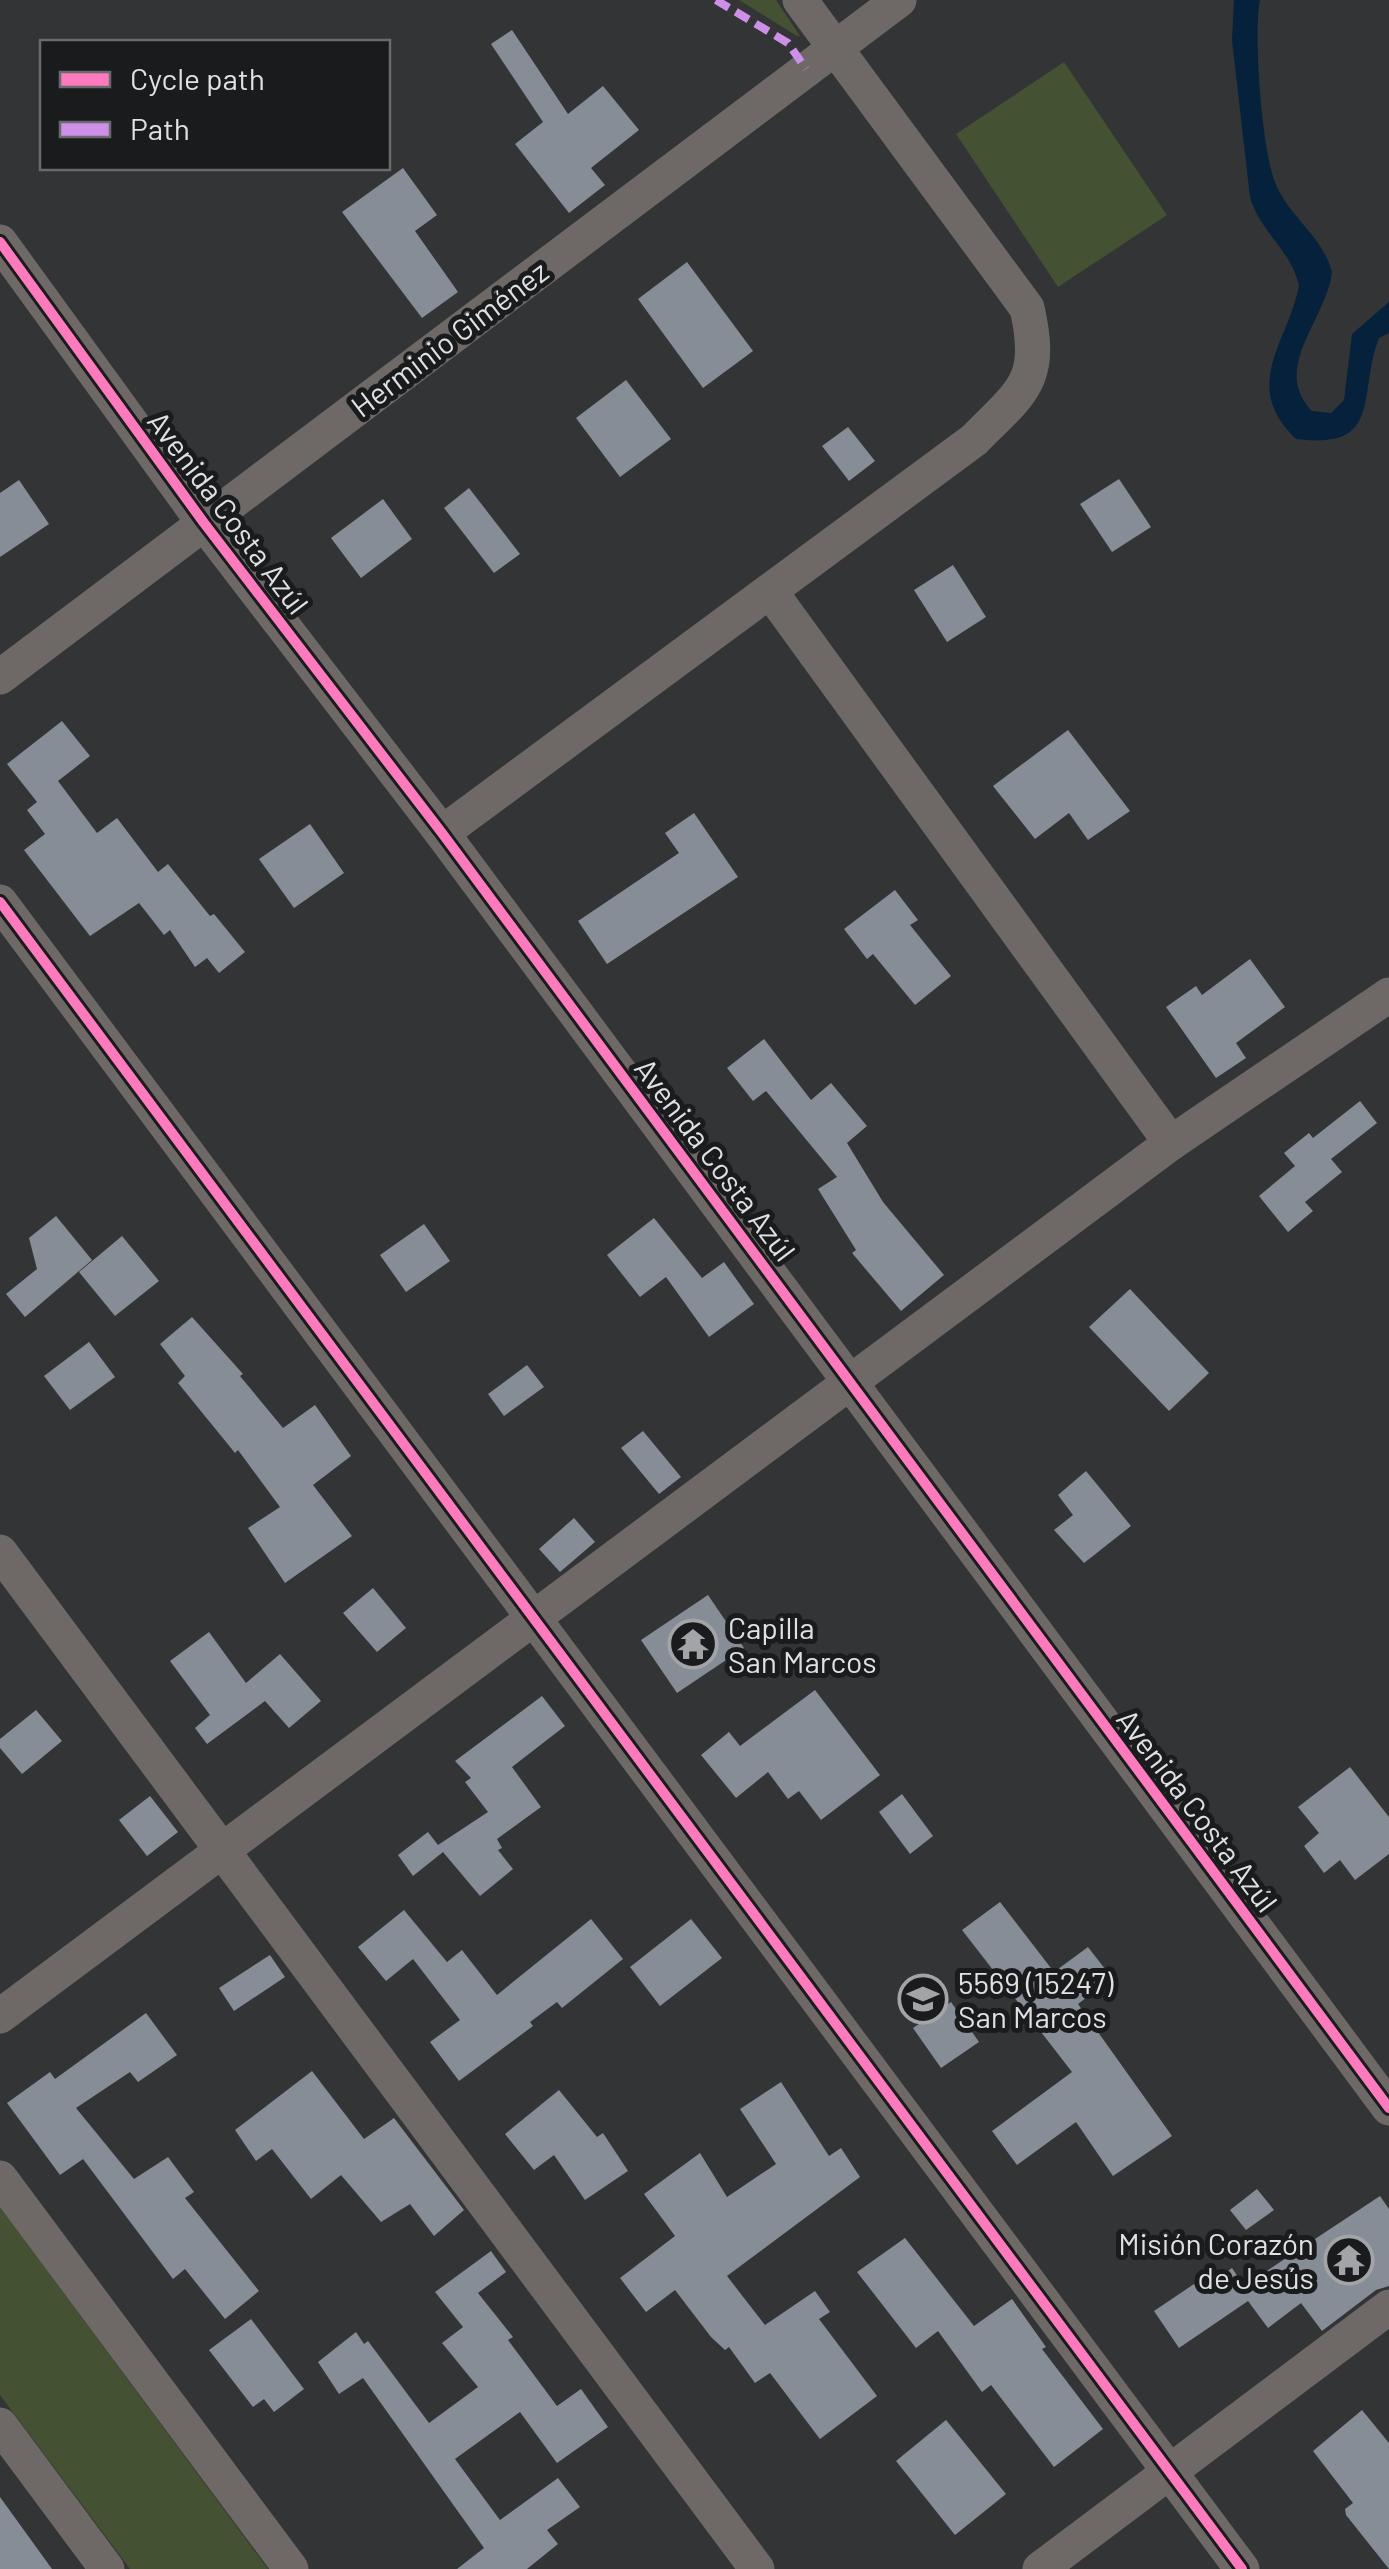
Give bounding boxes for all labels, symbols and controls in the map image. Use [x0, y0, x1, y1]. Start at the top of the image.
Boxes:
legend [40, 40, 390, 170]
text: Cycle path [130, 60, 265, 96]
text: Path [130, 110, 190, 146]
street label: Herminio Giménez [343, 252, 555, 424]
street label: Avenida Costa Azúl [141, 404, 317, 620]
street label: Avenida Costa Azúl [628, 1051, 804, 1267]
place label: Capilla San Marcos [728, 1609, 877, 1679]
temple icon: Capilla San Marcos [667, 1618, 719, 1670]
street label: Avenida Costa Azúl [1110, 1702, 1286, 1918]
place label: 5569 (15247) San Marcos [958, 1964, 1114, 2034]
school or university icon: 5569 (15247) San Marcos [897, 1973, 949, 2025]
place label: Misión Corazón de Jesús [1118, 2225, 1314, 2295]
temple icon: Misión Corazón de Jesús [1323, 2234, 1375, 2286]

